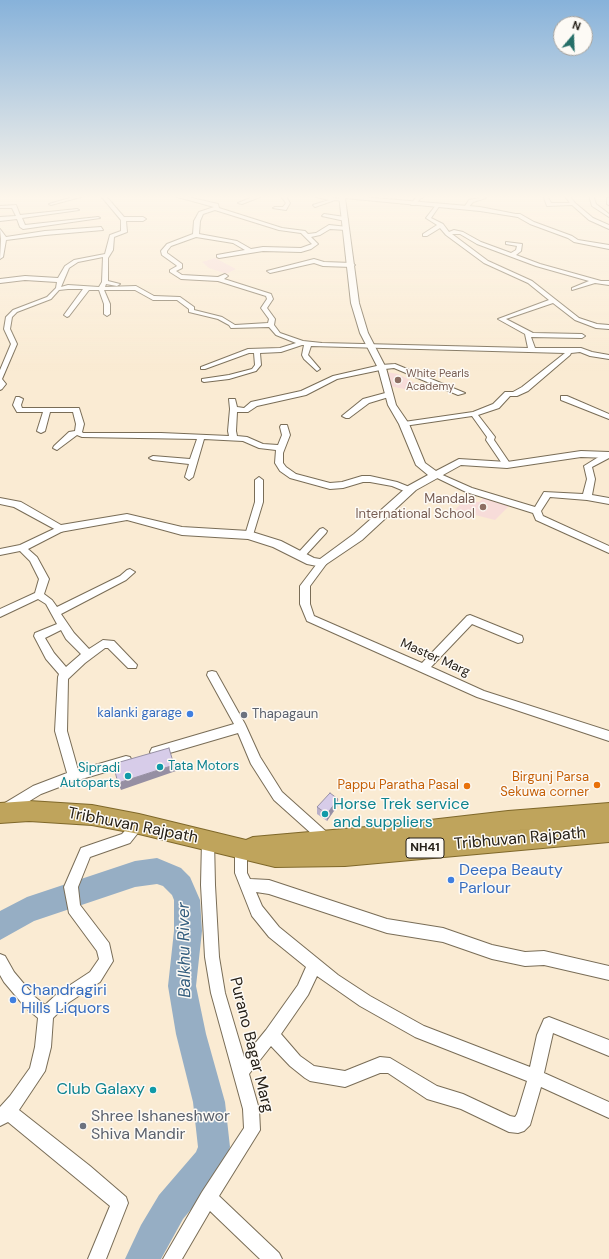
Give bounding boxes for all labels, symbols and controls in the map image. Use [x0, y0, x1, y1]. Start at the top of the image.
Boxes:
north arrow [553, 16, 593, 56]
text: N [571, 18, 583, 34]
place label: White Pearls Academy [406, 367, 469, 393]
marker: White Pearls Academy [393, 375, 403, 385]
place label: Mandala International School [355, 492, 475, 523]
marker: Mandala International School [478, 502, 488, 512]
street label: Master Marg [398, 636, 472, 680]
place label: kalanki garage [97, 706, 182, 722]
place label: Thapagaun [252, 707, 318, 723]
marker: kalanki garage [185, 709, 195, 719]
marker: Thapagaun [239, 710, 249, 720]
place label: Tata Motors [168, 759, 239, 775]
place label: Sipradi Autoparts [60, 761, 120, 792]
marker: Tata Motors [155, 762, 165, 772]
place label: Birgunj Parsa Sekuwa corner [500, 770, 589, 801]
marker: Sipradi Autoparts [123, 771, 133, 781]
place label: Pappu Paratha Pasal [338, 778, 459, 794]
marker: Birgunj Parsa Sekuwa corner [592, 780, 602, 790]
marker: Pappu Paratha Pasal [462, 781, 472, 791]
place label: Horse Trek service and suppliers [333, 795, 469, 833]
street label: Tribhuvan Rajpath [66, 804, 200, 848]
marker: Horse Trek service and suppliers [320, 809, 330, 819]
street label: Tribhuvan Rajpath [453, 824, 587, 854]
road number: NH41 [406, 838, 444, 858]
place label: Deepa Beauty Parlour [459, 861, 563, 899]
marker: Deepa Beauty Parlour [446, 875, 456, 885]
water label: Balkhu River [174, 902, 196, 998]
street label: Purano Bagar Marg [225, 975, 277, 1115]
place label: Chandragiri Hills Liquors [21, 981, 110, 1019]
marker: Chandragiri Hills Liquors [8, 995, 18, 1005]
place label: Club Galaxy [57, 1080, 145, 1100]
marker: Club Galaxy [148, 1085, 158, 1095]
place label: Shree Ishaneshwor Shiva Mandir [91, 1107, 230, 1145]
marker: Shree Ishaneshwor Shiva Mandir [78, 1121, 88, 1131]

